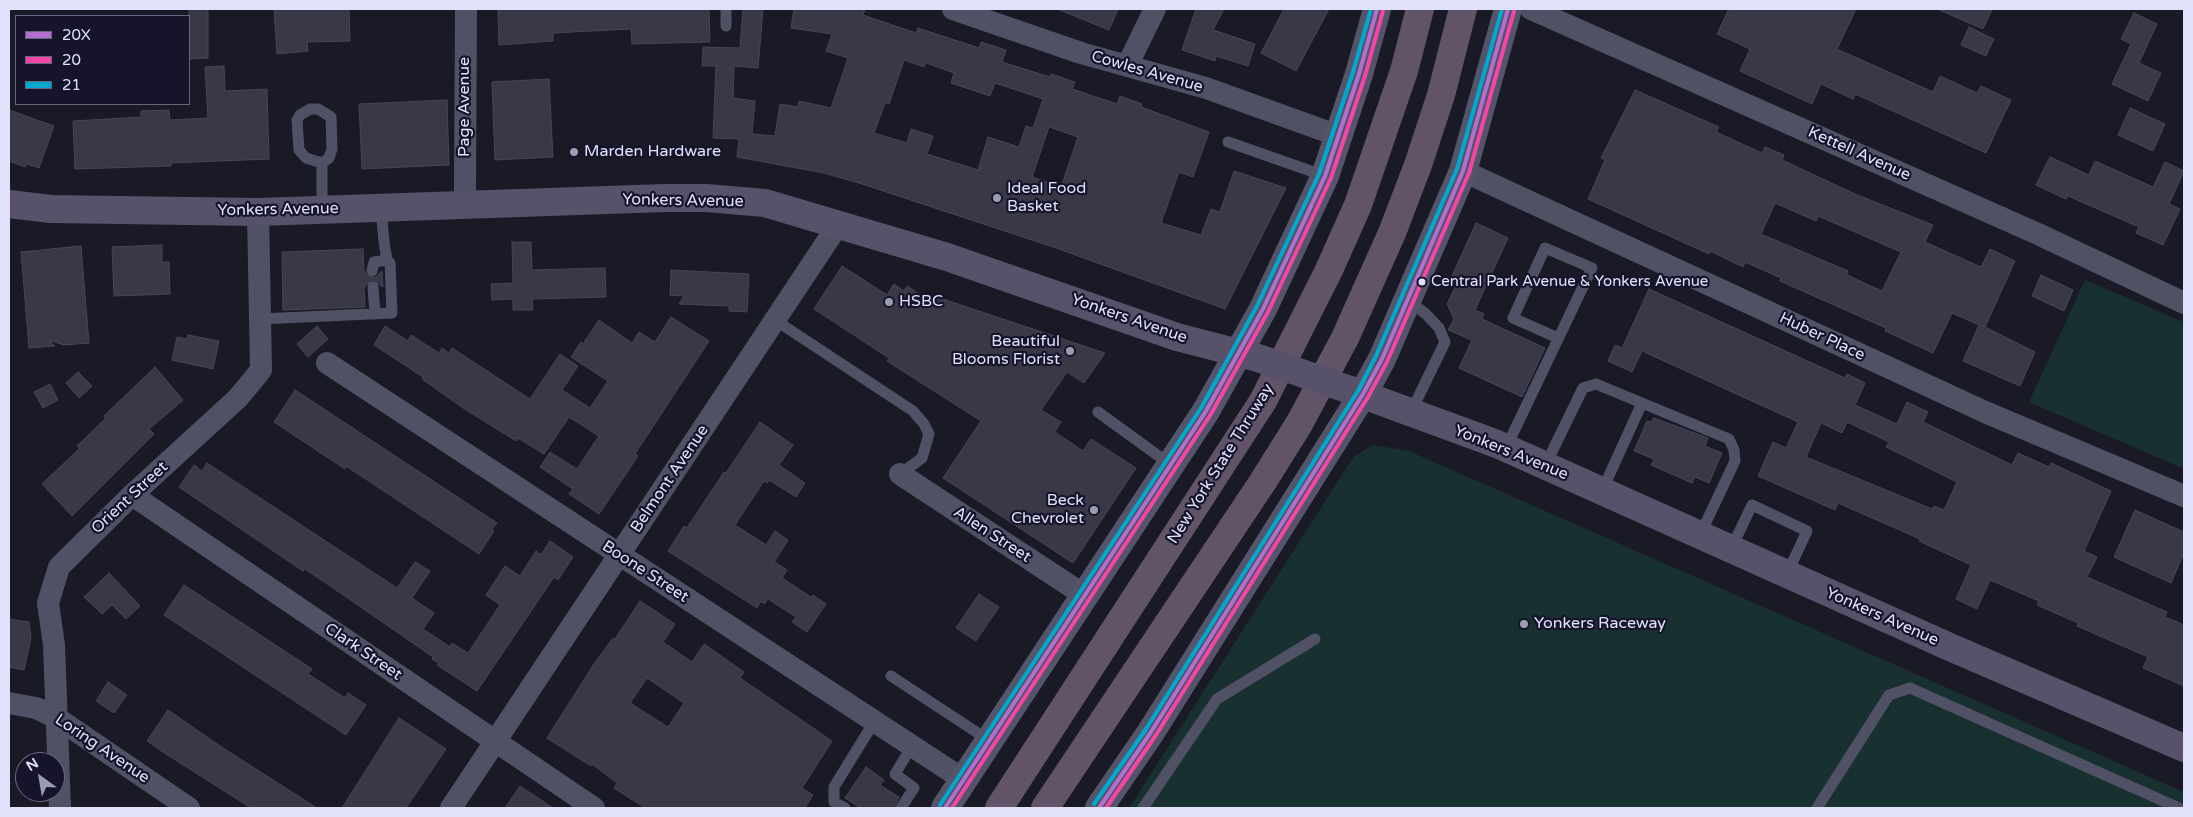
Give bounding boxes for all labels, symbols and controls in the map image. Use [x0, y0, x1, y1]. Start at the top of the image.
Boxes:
legend [15, 15, 190, 105]
text: 20X [62, 26, 91, 44]
street label: Cowles Avenue [1089, 47, 1205, 97]
text: 20 [62, 51, 81, 69]
street label: Page Avenue [455, 57, 475, 157]
text: 21 [62, 76, 81, 94]
street label: Kettell Avenue [1805, 123, 1913, 185]
place label: Marden Hardware [584, 142, 721, 162]
marker: Marden Hardware [568, 146, 580, 158]
place label: Ideal Food Basket [1007, 179, 1086, 217]
street label: Yonkers Avenue [622, 190, 744, 212]
marker: Ideal Food Basket [991, 192, 1003, 204]
street label: Yonkers Avenue [217, 199, 339, 221]
place label: Central Park Avenue & Yonkers Avenue [1431, 273, 1708, 291]
marker: Central Park Avenue & Yonkers Avenue [1417, 277, 1427, 287]
street label: Yonkers Avenue [1069, 290, 1189, 348]
place label: HSBC [899, 292, 943, 312]
marker: HSBC [883, 296, 895, 308]
street label: Huber Place [1776, 309, 1868, 365]
place label: Beautiful Blooms Florist [952, 332, 1060, 370]
marker: Beautiful Blooms Florist [1064, 345, 1076, 357]
street label: New York State Thruway [1164, 380, 1278, 548]
street label: Yonkers Avenue [1451, 421, 1571, 485]
street label: Belmont Avenue [627, 422, 713, 536]
street label: Orient Street [88, 458, 172, 538]
place label: Beck Chevrolet [1011, 491, 1084, 529]
street label: Allen Street [950, 503, 1034, 567]
marker: Beck Chevrolet [1088, 504, 1100, 516]
street label: Boone Street [598, 537, 692, 607]
street label: Yonkers Avenue [1823, 584, 1941, 650]
place label: Yonkers Raceway [1534, 614, 1666, 634]
marker: Yonkers Raceway [1518, 618, 1530, 630]
street label: Clark Street [321, 619, 405, 685]
street label: Loring Avenue [51, 710, 153, 788]
north arrow [15, 752, 65, 802]
text: N [23, 755, 42, 775]

